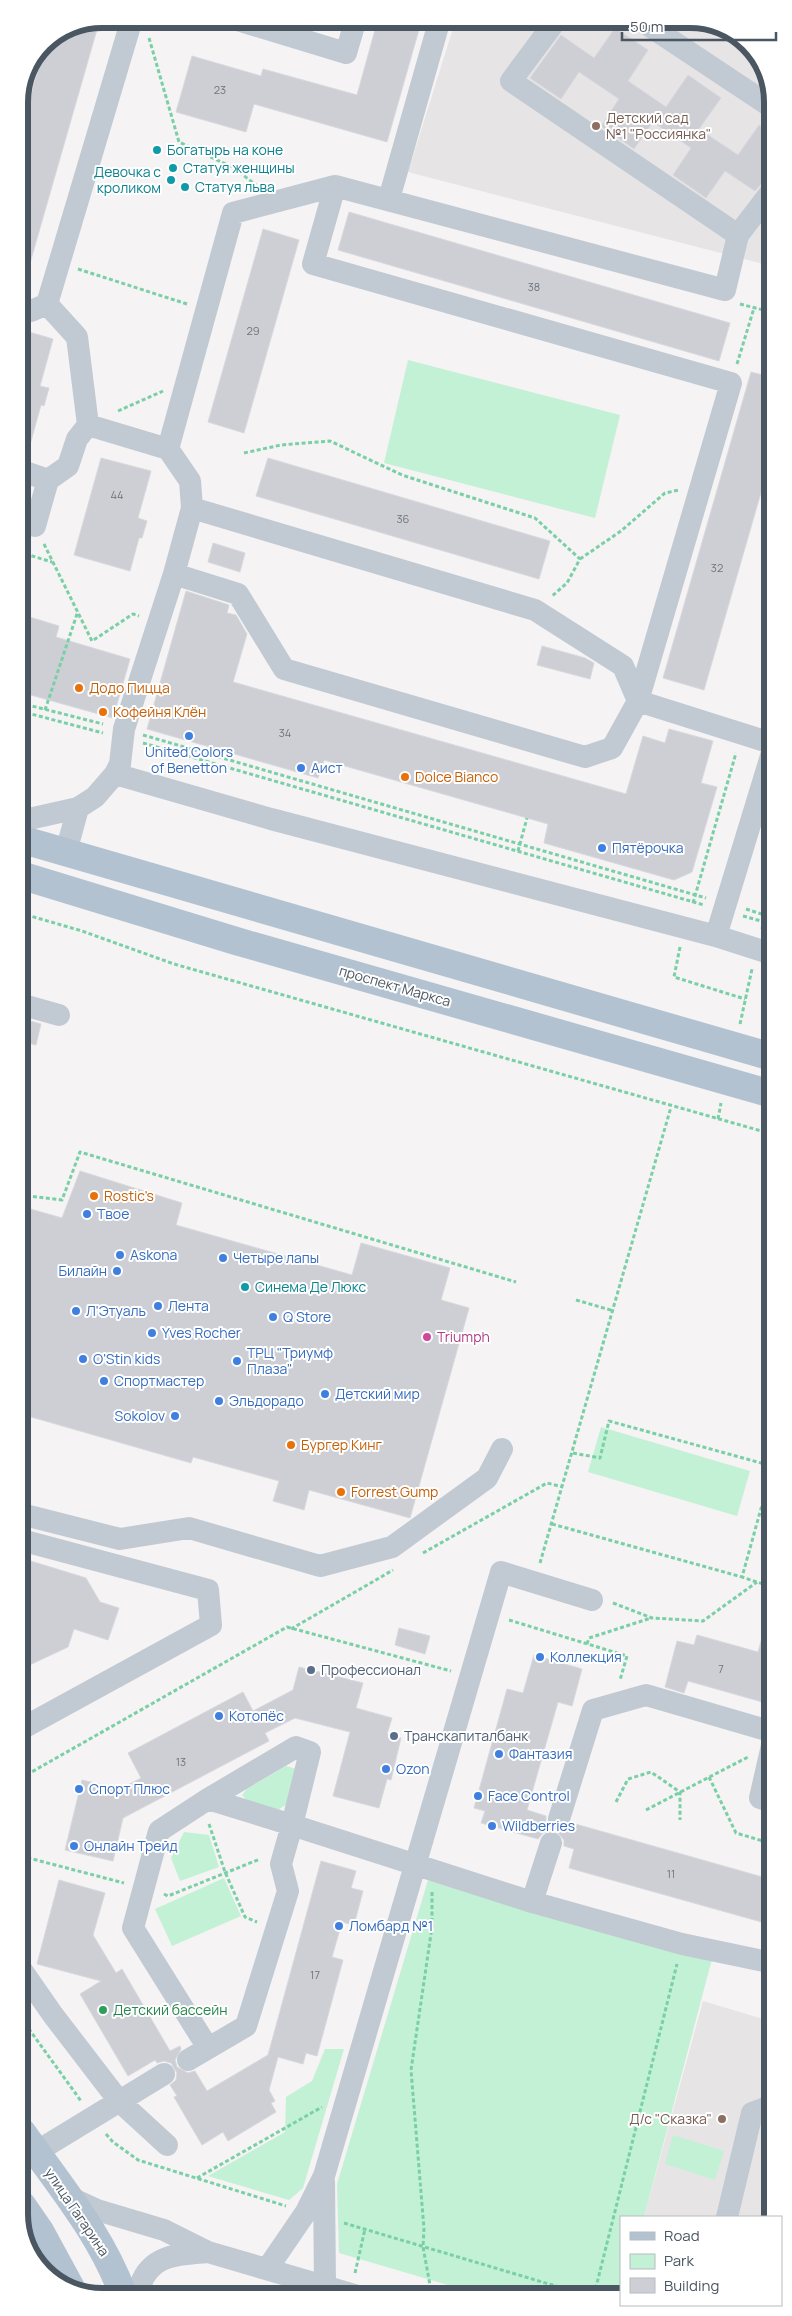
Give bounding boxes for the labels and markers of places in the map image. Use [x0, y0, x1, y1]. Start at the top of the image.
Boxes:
place label: Детский сад №1 "Россиянка" [606, 108, 711, 143]
marker: Детский сад №1 "Россиянка" [590, 120, 602, 132]
place label: Богатырь на коне [167, 140, 283, 159]
marker: Богатырь на коне [151, 144, 163, 156]
place label: Статуя женщины [183, 158, 295, 177]
place label: Девочка с кроликом [94, 162, 161, 197]
marker: Статуя женщины [167, 162, 179, 174]
marker: Девочка с кроликом [165, 174, 177, 186]
place label: Статуя льва [195, 177, 275, 196]
marker: Статуя льва [179, 181, 191, 193]
place label: Додо Пицца [89, 678, 170, 697]
marker: Додо Пицца [73, 682, 85, 694]
place label: Кофейня Клён [113, 702, 206, 721]
marker: Кофейня Клён [97, 706, 109, 718]
marker: United Colors of Benetton [183, 730, 195, 742]
place label: United Colors of Benetton [145, 742, 233, 777]
place label: Аист [311, 758, 343, 777]
marker: Аист [295, 762, 307, 774]
place label: Dolce Bianco [415, 767, 498, 786]
marker: Dolce Bianco [399, 771, 411, 783]
place label: Пятёрочка [612, 838, 684, 857]
marker: Пятёрочка [596, 842, 608, 854]
place label: Rostic's [104, 1186, 154, 1205]
marker: Rostic's [88, 1190, 100, 1202]
place label: Твое [97, 1204, 129, 1223]
marker: Твое [81, 1208, 93, 1220]
place label: Askona [130, 1245, 177, 1264]
place label: Четыре лапы [233, 1248, 319, 1267]
marker: Askona [114, 1249, 126, 1261]
marker: Четыре лапы [217, 1252, 229, 1264]
place label: Билайн [59, 1261, 107, 1280]
marker: Билайн [111, 1265, 123, 1277]
place label: Синема Де Люкс [255, 1277, 366, 1296]
marker: Синема Де Люкс [239, 1281, 251, 1293]
place label: Лента [168, 1296, 209, 1315]
marker: Лента [152, 1300, 164, 1312]
place label: Л'Этуаль [86, 1301, 146, 1320]
marker: Л'Этуаль [70, 1305, 82, 1317]
place label: Q Store [283, 1307, 331, 1326]
marker: Q Store [267, 1311, 279, 1323]
place label: Yves Rocher [162, 1323, 241, 1342]
marker: Yves Rocher [146, 1327, 158, 1339]
place label: Triumph [437, 1327, 490, 1346]
marker: Triumph [421, 1331, 433, 1343]
place label: ТРЦ "Триумф Плаза" [247, 1343, 333, 1378]
place label: O'Stin kids [93, 1349, 160, 1368]
marker: O'Stin kids [77, 1353, 89, 1365]
marker: ТРЦ "Триумф Плаза" [231, 1355, 243, 1367]
place label: Спортмастер [114, 1371, 204, 1390]
marker: Спортмастер [98, 1375, 110, 1387]
place label: Детский мир [335, 1384, 420, 1403]
marker: Детский мир [319, 1388, 331, 1400]
place label: Эльдорадо [229, 1391, 304, 1410]
marker: Эльдорадо [213, 1395, 225, 1407]
place label: Sokolov [115, 1406, 165, 1425]
marker: Sokolov [169, 1410, 181, 1422]
place label: Бургер Кинг [301, 1435, 382, 1454]
marker: Бургер Кинг [285, 1439, 297, 1451]
place label: Forrest Gump [351, 1482, 438, 1501]
marker: Forrest Gump [335, 1486, 347, 1498]
place label: Коллекция [550, 1647, 622, 1666]
marker: Коллекция [534, 1651, 546, 1663]
place label: Профессионал [321, 1660, 421, 1679]
marker: Профессионал [305, 1664, 317, 1676]
place label: Котопёс [229, 1706, 284, 1725]
marker: Котопёс [213, 1710, 225, 1722]
place label: Транскапиталбанк [404, 1726, 529, 1745]
marker: Транскапиталбанк [388, 1730, 400, 1742]
place label: Фантазия [509, 1744, 572, 1763]
marker: Фантазия [493, 1748, 505, 1760]
place label: Ozon [396, 1759, 430, 1778]
marker: Ozon [380, 1763, 392, 1775]
place label: Спорт Плюс [89, 1779, 170, 1798]
marker: Спорт Плюс [73, 1783, 85, 1795]
place label: Face Control [488, 1786, 570, 1805]
marker: Face Control [472, 1790, 484, 1802]
place label: Wildberries [502, 1816, 575, 1835]
marker: Wildberries [486, 1820, 498, 1832]
place label: Онлайн Трейд [84, 1836, 178, 1855]
marker: Онлайн Трейд [68, 1840, 80, 1852]
place label: Ломбард №1 [349, 1916, 433, 1935]
marker: Ломбард №1 [333, 1920, 345, 1932]
place label: Детский бассейн [113, 2000, 227, 2019]
marker: Детский бассейн [97, 2004, 109, 2016]
place label: Д/с "Сказка" [629, 2109, 712, 2128]
marker: Д/с "Сказка" [716, 2113, 728, 2125]

